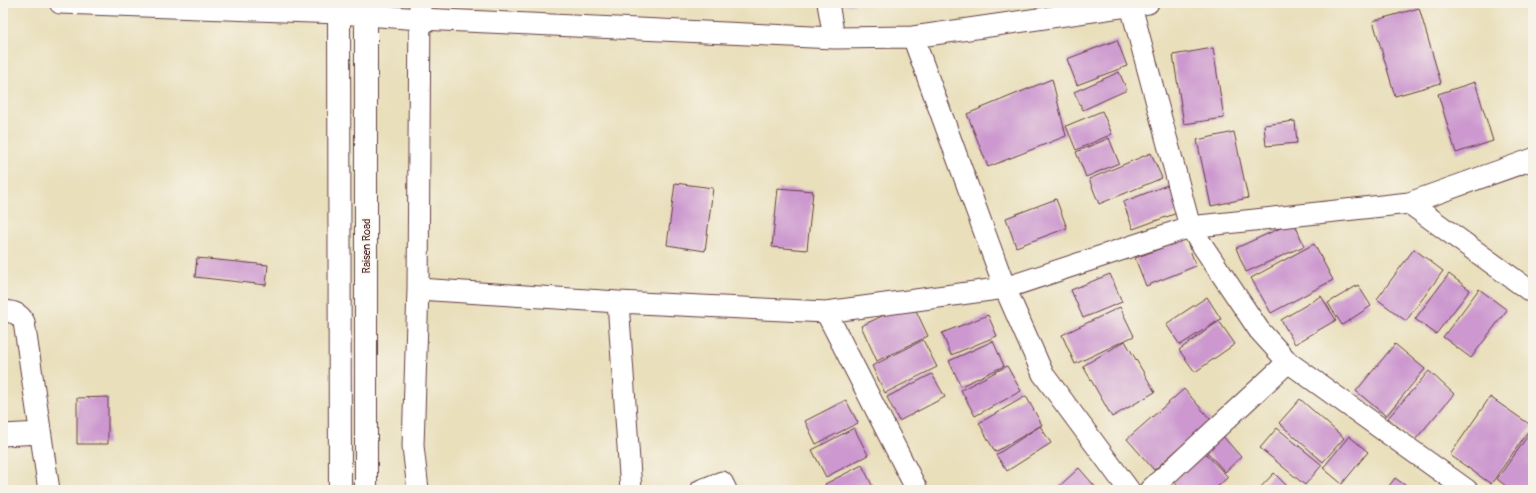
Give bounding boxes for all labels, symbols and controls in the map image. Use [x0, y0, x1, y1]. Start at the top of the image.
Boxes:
street label: Raisen Road [360, 219, 373, 273]

